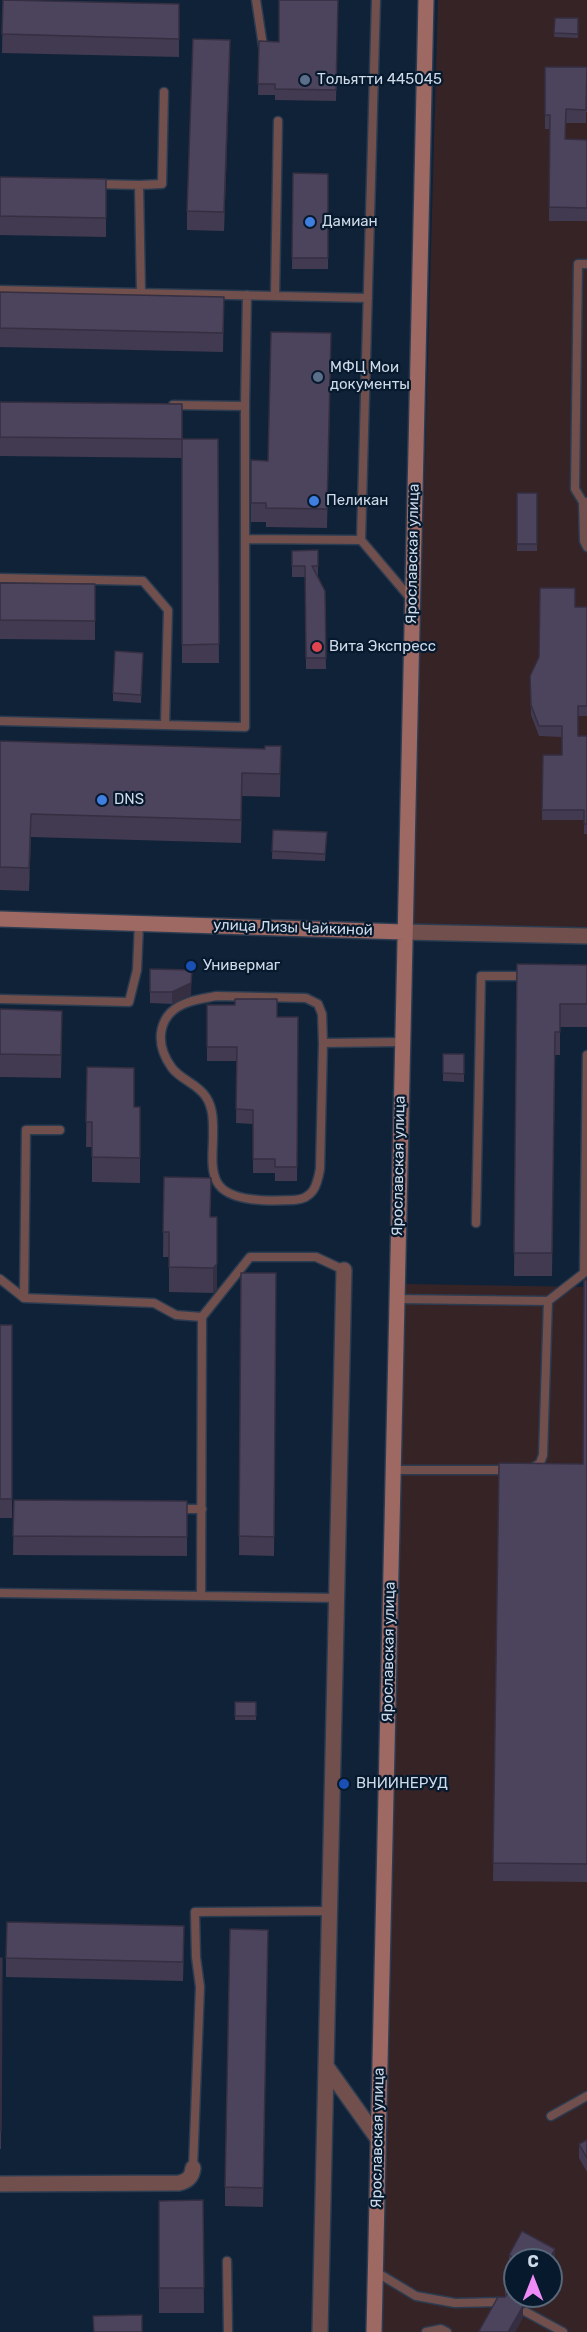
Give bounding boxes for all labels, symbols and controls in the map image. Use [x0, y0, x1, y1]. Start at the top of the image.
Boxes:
place label: Тольятти 445045 [317, 71, 442, 89]
marker: Тольятти 445045 [298, 73, 312, 87]
place label: Дамиан [322, 213, 378, 231]
marker: Дамиан [303, 215, 317, 229]
place label: МФЦ Мои документы [330, 359, 410, 394]
marker: МФЦ Мои документы [311, 370, 325, 384]
street label: Ярославская улица [403, 483, 423, 625]
place label: Пеликан [326, 492, 388, 510]
marker: Пеликан [307, 494, 321, 508]
place label: Вита Экспресс [329, 638, 436, 656]
marker: Вита Экспресс [310, 640, 324, 654]
place label: DNS [114, 791, 144, 809]
marker: DNS [95, 793, 109, 807]
street label: улица Лизы Чайкиной [213, 916, 373, 940]
place label: Универмаг [203, 957, 280, 975]
marker: Универмаг [184, 959, 198, 973]
street label: Ярославская улица [389, 1095, 409, 1237]
street label: Ярославская улица [379, 1581, 399, 1723]
place label: ВНИИНЕРУД [356, 1775, 448, 1793]
marker: ВНИИНЕРУД [337, 1777, 351, 1791]
street label: Ярославская улица [368, 2067, 388, 2209]
north arrow [503, 2248, 563, 2308]
text: С [527, 2252, 539, 2271]

